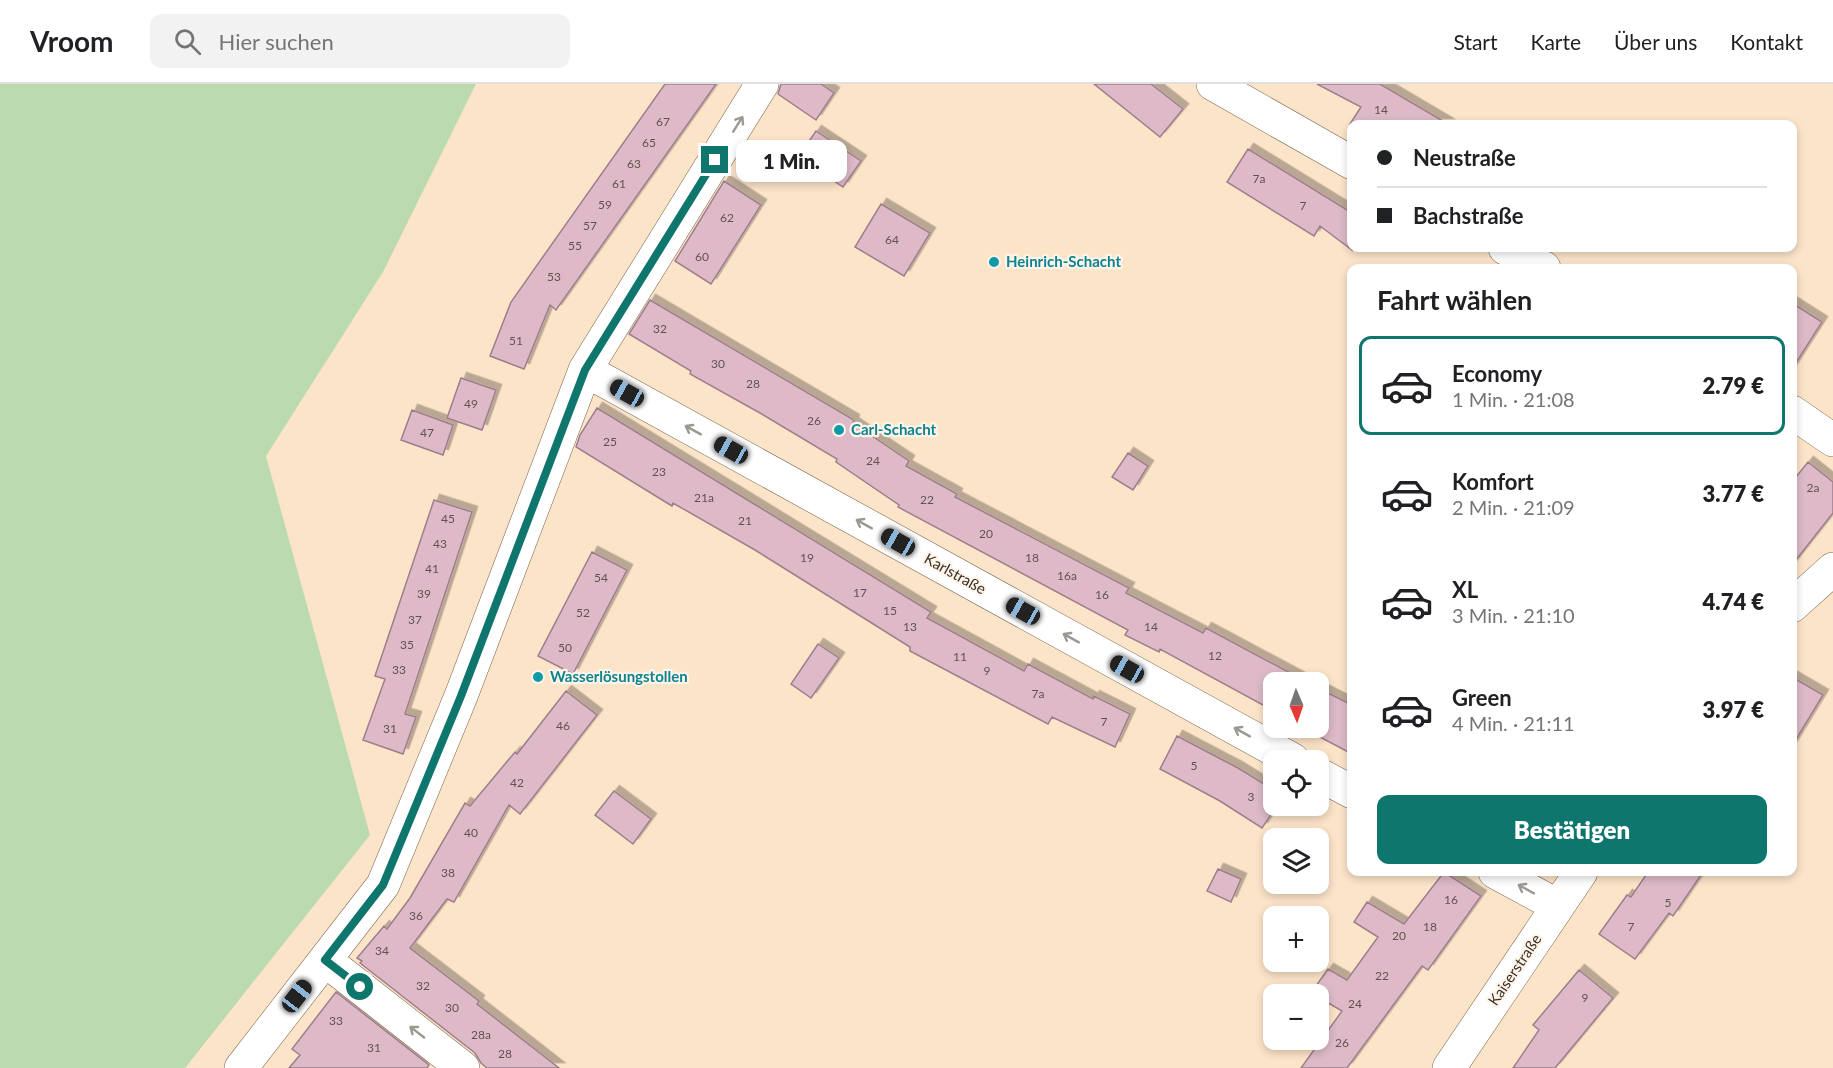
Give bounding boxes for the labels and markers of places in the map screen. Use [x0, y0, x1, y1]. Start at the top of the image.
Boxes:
place label: Heinrich-Schacht [1006, 252, 1121, 270]
marker: Heinrich-Schacht [987, 255, 1001, 269]
place label: Carl-Schacht [851, 420, 937, 438]
marker: Carl-Schacht [832, 423, 846, 437]
place label: Wasserlösungstollen [550, 667, 688, 685]
marker: Wasserlösungstollen [531, 670, 545, 684]

